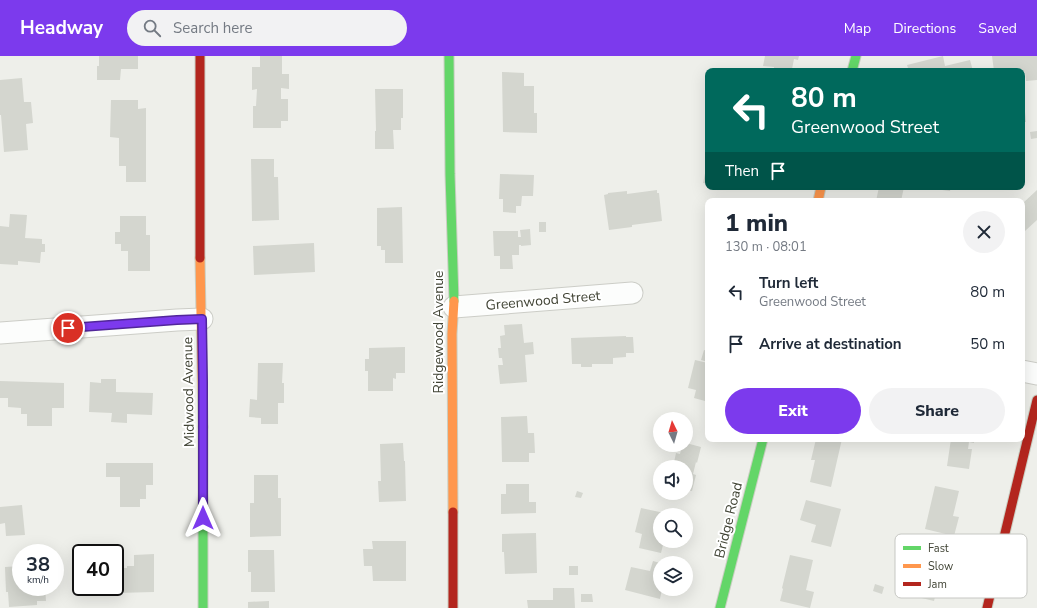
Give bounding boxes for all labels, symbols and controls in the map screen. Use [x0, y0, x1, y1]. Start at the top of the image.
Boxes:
search box [127, 10, 407, 46]
text: Headway [20, 15, 103, 41]
icon: search [141, 17, 163, 39]
text: Search here [173, 18, 253, 38]
text: Map [844, 19, 871, 38]
text: Directions [893, 19, 956, 38]
text: Saved [978, 19, 1017, 38]
text: 80 m [791, 79, 857, 117]
icon: left [725, 84, 777, 136]
text: Greenwood Street [791, 115, 939, 139]
icon: arrive [767, 160, 789, 182]
text: Then [725, 161, 759, 181]
text: 1 min [725, 207, 788, 239]
button: close [963, 211, 1005, 253]
text: 130 m · 08:01 [725, 238, 807, 256]
street label: Ridgewood Avenue [429, 271, 448, 393]
text: Turn left [759, 273, 818, 293]
icon: left [725, 281, 747, 303]
text: 80 m [970, 282, 1005, 302]
street label: Greenwood Street [485, 286, 601, 315]
text: Greenwood Street [759, 293, 866, 311]
pin [51, 311, 85, 345]
icon: arrive [57, 317, 79, 339]
icon: arrive [725, 333, 747, 355]
text: Arrive at destination [759, 334, 902, 354]
text: 50 m [970, 334, 1005, 354]
street label: Midwood Avenue [178, 337, 199, 447]
button: Exit [725, 388, 861, 434]
button: Share [869, 388, 1005, 434]
north arrow [653, 412, 693, 452]
map controls [653, 412, 693, 596]
button: sound [653, 460, 693, 500]
street label: Bridge Road [710, 480, 747, 560]
position arrow [182, 497, 224, 539]
button: search [653, 508, 693, 548]
legend [895, 534, 1027, 598]
text: Fast [928, 541, 949, 556]
speed limit sign: 40 [72, 544, 124, 596]
text: 38 [26, 551, 50, 578]
button: layers [653, 556, 693, 596]
text: Slow [928, 559, 953, 574]
text: km/h [27, 573, 49, 587]
text: Jam [927, 577, 947, 592]

